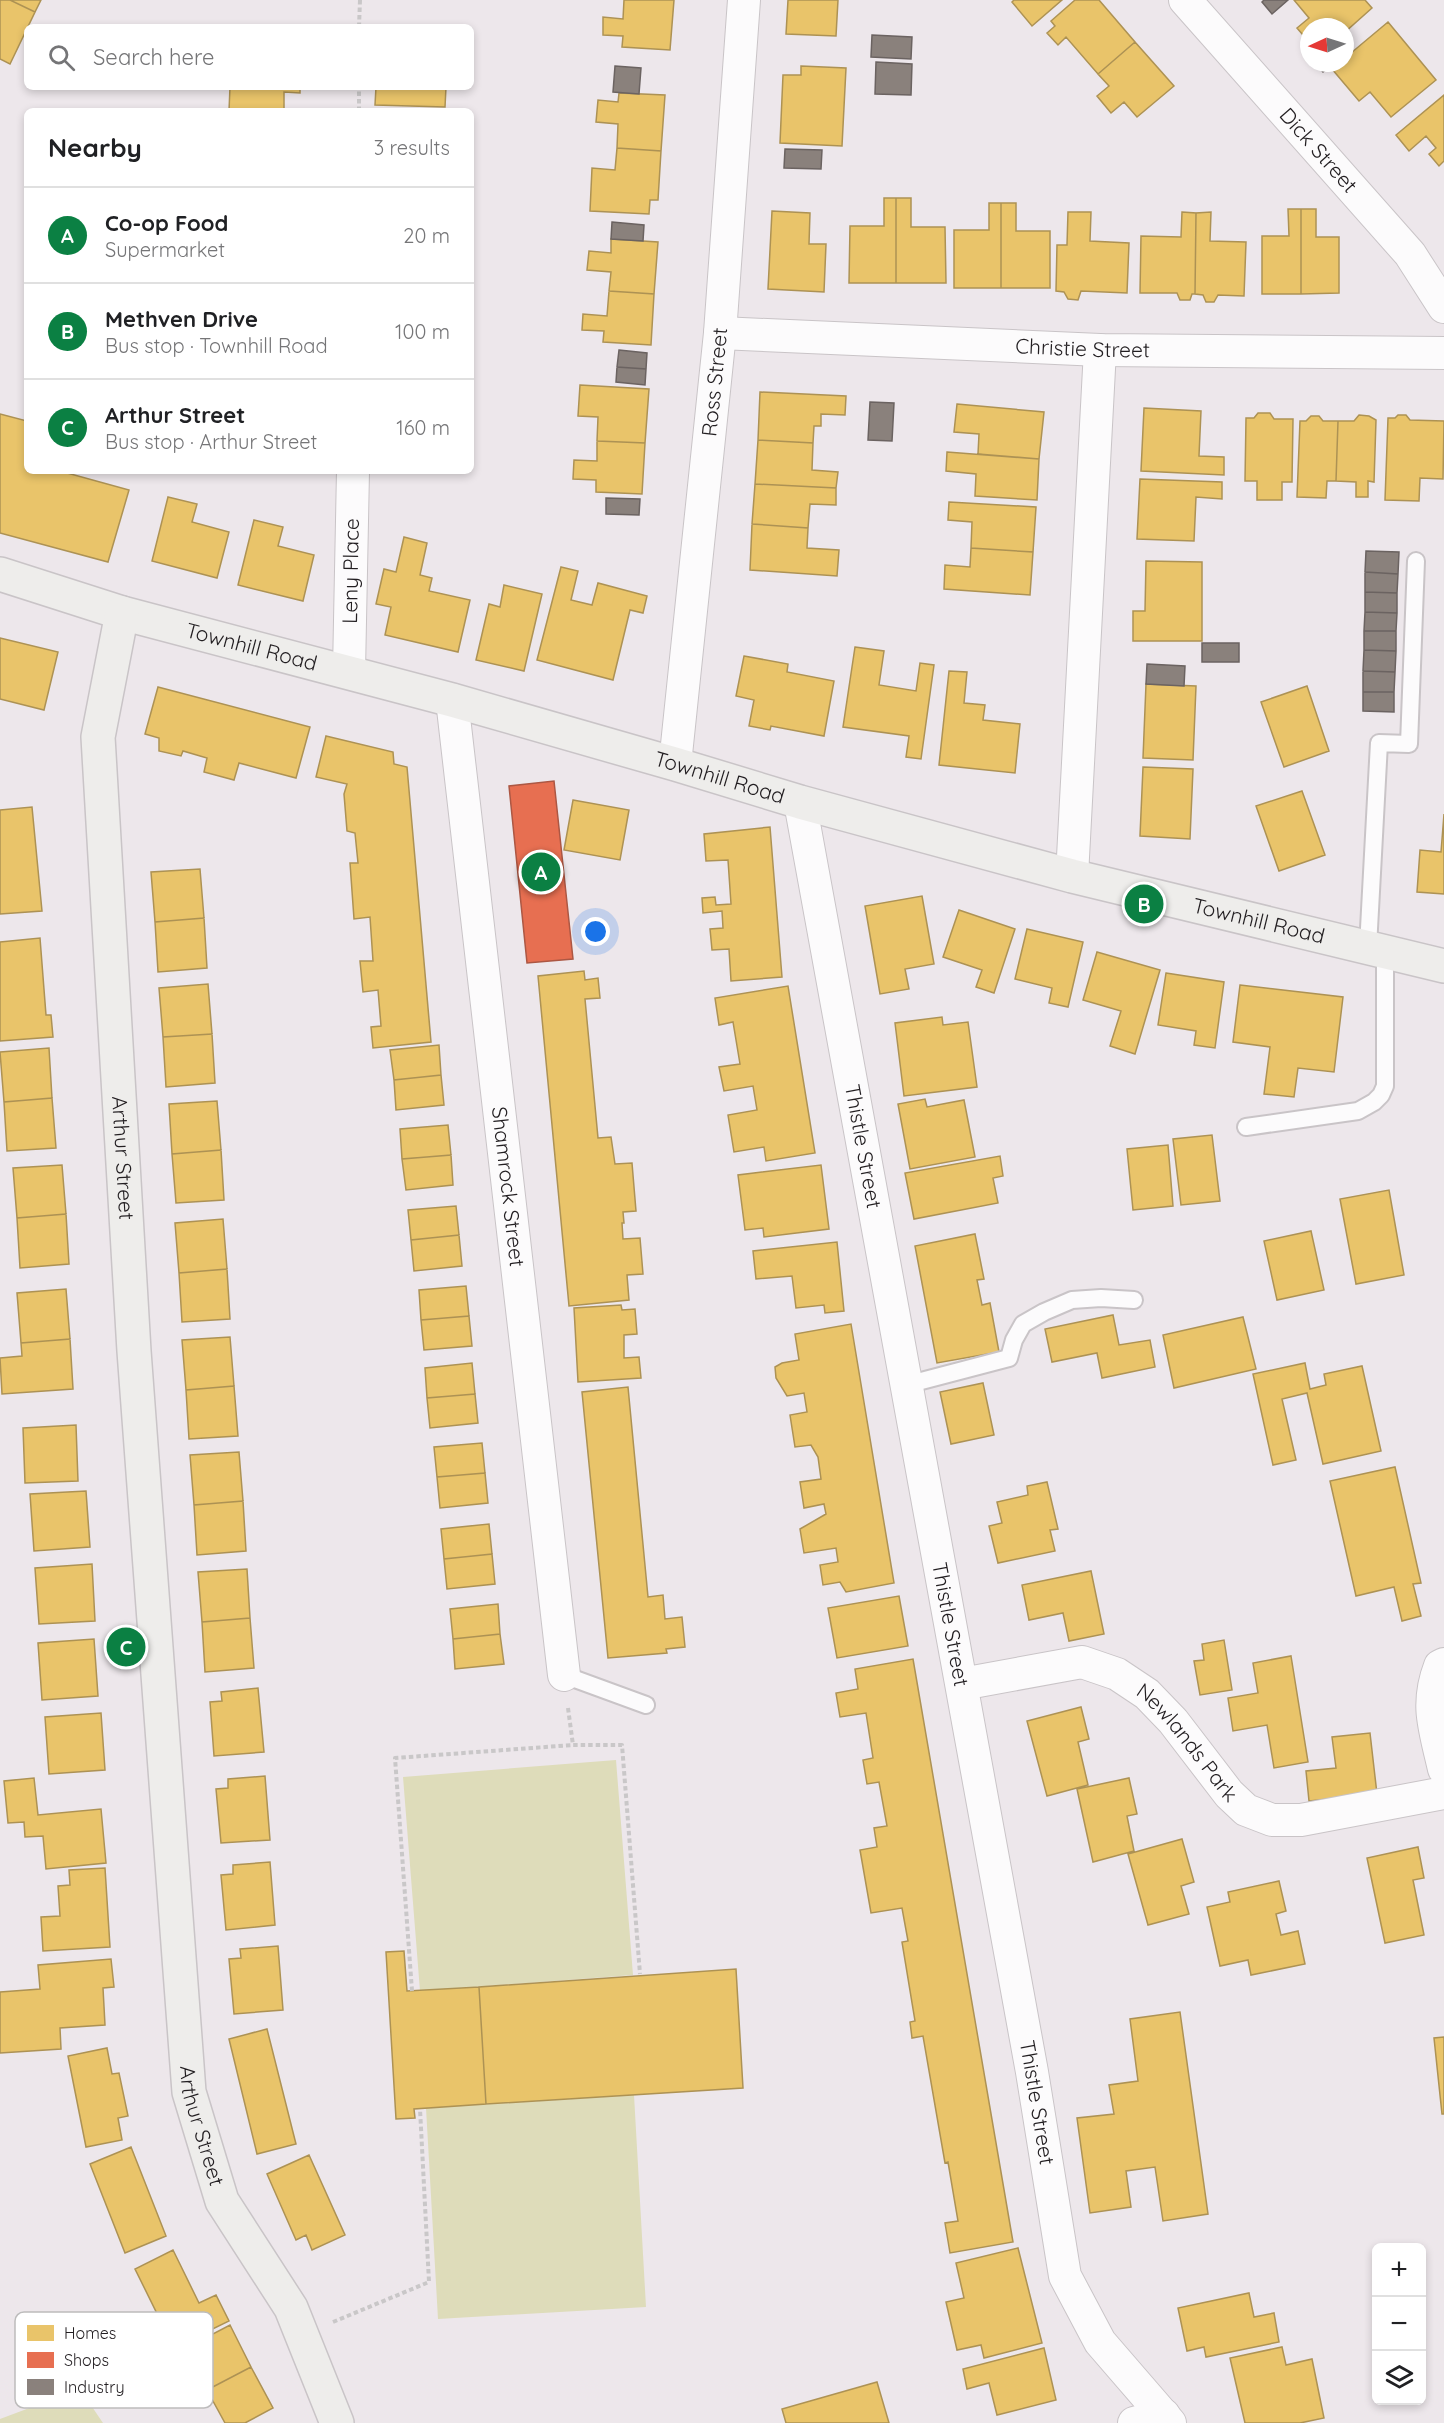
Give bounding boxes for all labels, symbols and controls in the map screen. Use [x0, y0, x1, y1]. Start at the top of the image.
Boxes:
north arrow [1300, 18, 1354, 72]
search box [24, 24, 474, 90]
icon: search [45, 41, 78, 74]
text: Search here [93, 43, 214, 71]
street label: Dick Street [1275, 102, 1364, 198]
text: Nearby [48, 131, 142, 164]
text: 3 results [374, 135, 450, 160]
text: Co-op Food [105, 209, 228, 237]
text: A [61, 223, 74, 248]
text: 20 m [403, 223, 450, 248]
text: Supermarket [105, 237, 225, 262]
text: Methven Drive [105, 305, 258, 333]
text: B [61, 319, 74, 344]
text: 100 m [395, 319, 450, 344]
street label: Ross Street [695, 327, 732, 438]
street label: Christie Street [1015, 332, 1150, 362]
text: Bus stop · Townhill Road [105, 333, 328, 358]
text: Arthur Street [105, 401, 245, 429]
text: C [61, 415, 74, 440]
text: 160 m [396, 415, 450, 440]
text: Bus stop · Arthur Street [105, 429, 317, 454]
street label: Leny Place [336, 518, 364, 624]
street label: Townhill Road [183, 616, 320, 676]
street label: Townhill Road [652, 745, 788, 809]
pin: A [522, 850, 560, 894]
pin: B [1124, 882, 1164, 926]
street label: Townhill Road [1190, 892, 1328, 949]
your location [581, 917, 610, 946]
street label: Thistle Street [840, 1082, 888, 1210]
street label: Arthur Street [107, 1095, 140, 1221]
street label: Shamrock Street [487, 1105, 531, 1268]
street label: Thistle Street [927, 1560, 975, 1688]
pin: C [106, 1624, 146, 1670]
street label: Newlands Park [1132, 1677, 1243, 1807]
street label: Thistle Street [1014, 2038, 1061, 2167]
street label: Arthur Street [175, 2065, 231, 2189]
map controls [1372, 2243, 1426, 2405]
button: + [1372, 2243, 1426, 2297]
button: − [1372, 2297, 1426, 2351]
legend [15, 2312, 213, 2408]
text: Homes [64, 2323, 116, 2343]
text: Shops [64, 2350, 109, 2370]
button: layers [1372, 2351, 1426, 2405]
text: Industry [64, 2377, 124, 2397]

